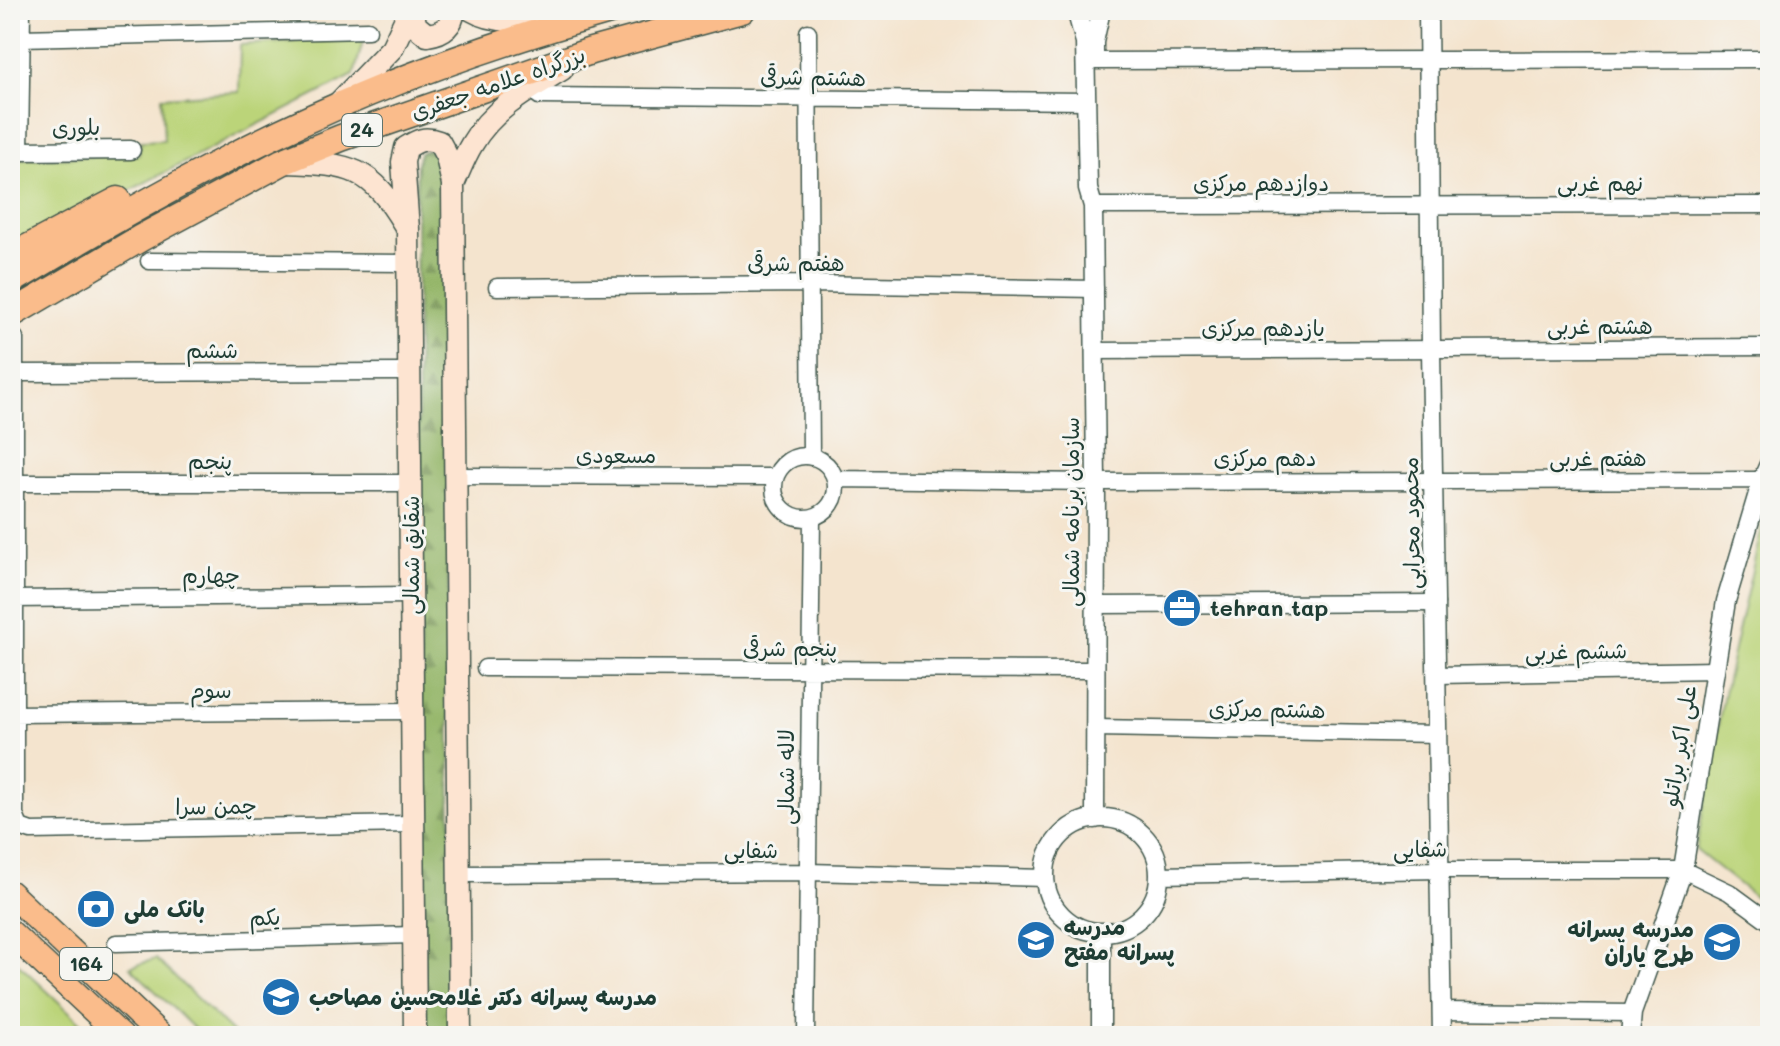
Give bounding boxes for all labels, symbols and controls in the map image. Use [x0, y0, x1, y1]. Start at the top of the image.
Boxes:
street label: بزرگراه علامه جعفری [407, 39, 589, 126]
street label: هشتم شرقی [760, 61, 866, 95]
street label: بلوری [52, 112, 100, 142]
road number: 24 [342, 114, 382, 146]
street label: دوازدهم مرکزی [1193, 168, 1329, 200]
street label: نهم غربی [1557, 168, 1643, 200]
street label: هفتم شرقی [747, 248, 845, 280]
street label: هشتم غربی [1547, 311, 1653, 343]
street label: یازدهم مرکزی [1201, 313, 1325, 345]
street label: ششم [186, 335, 238, 367]
street label: سازمان برنامه شمالی [1056, 417, 1086, 607]
street label: مسعودی [576, 440, 656, 470]
street label: دهم مرکزی [1214, 443, 1316, 475]
street label: هفتم غربی [1549, 443, 1647, 475]
street label: پنجم [188, 446, 232, 478]
street label: محمود محرابی [1395, 457, 1427, 589]
street label: شقایق شمالی [396, 495, 426, 615]
street label: چهارم [182, 560, 240, 592]
office icon: tehran tap [1161, 587, 1203, 629]
place label: tehran tap [1210, 593, 1328, 622]
street label: پنجم شرقی [743, 633, 837, 665]
street label: ششم غربی [1525, 635, 1627, 669]
street label: سوم [190, 675, 232, 708]
street label: علی اکبر براتلو [1654, 683, 1703, 810]
street label: هشتم مرکزی [1208, 693, 1326, 727]
street label: لاله شمالی [771, 729, 801, 825]
street label: چمن سرا [175, 790, 257, 821]
street label: شفایی [1393, 834, 1447, 864]
street label: شفایی [724, 835, 778, 865]
bank icon: بانک ملی [75, 888, 117, 930]
place label: بانک ملی [124, 894, 205, 924]
street label: یکم [249, 902, 281, 934]
place label: مدرسه پسرانه مفتح [1064, 912, 1175, 967]
place label: مدرسه پسرانه طرح یاران [1567, 914, 1694, 968]
school or university icon: مدرسه پسرانه مفتح [1015, 919, 1057, 961]
school or university icon: مدرسه پسرانه طرح یاران [1701, 921, 1743, 963]
road number: 164 [60, 948, 112, 980]
school or university icon: مدرسه پسرانه دکتر غلامحسین مصاحب [260, 976, 302, 1018]
place label: مدرسه پسرانه دکتر غلامحسین مصاحب [309, 982, 657, 1012]

